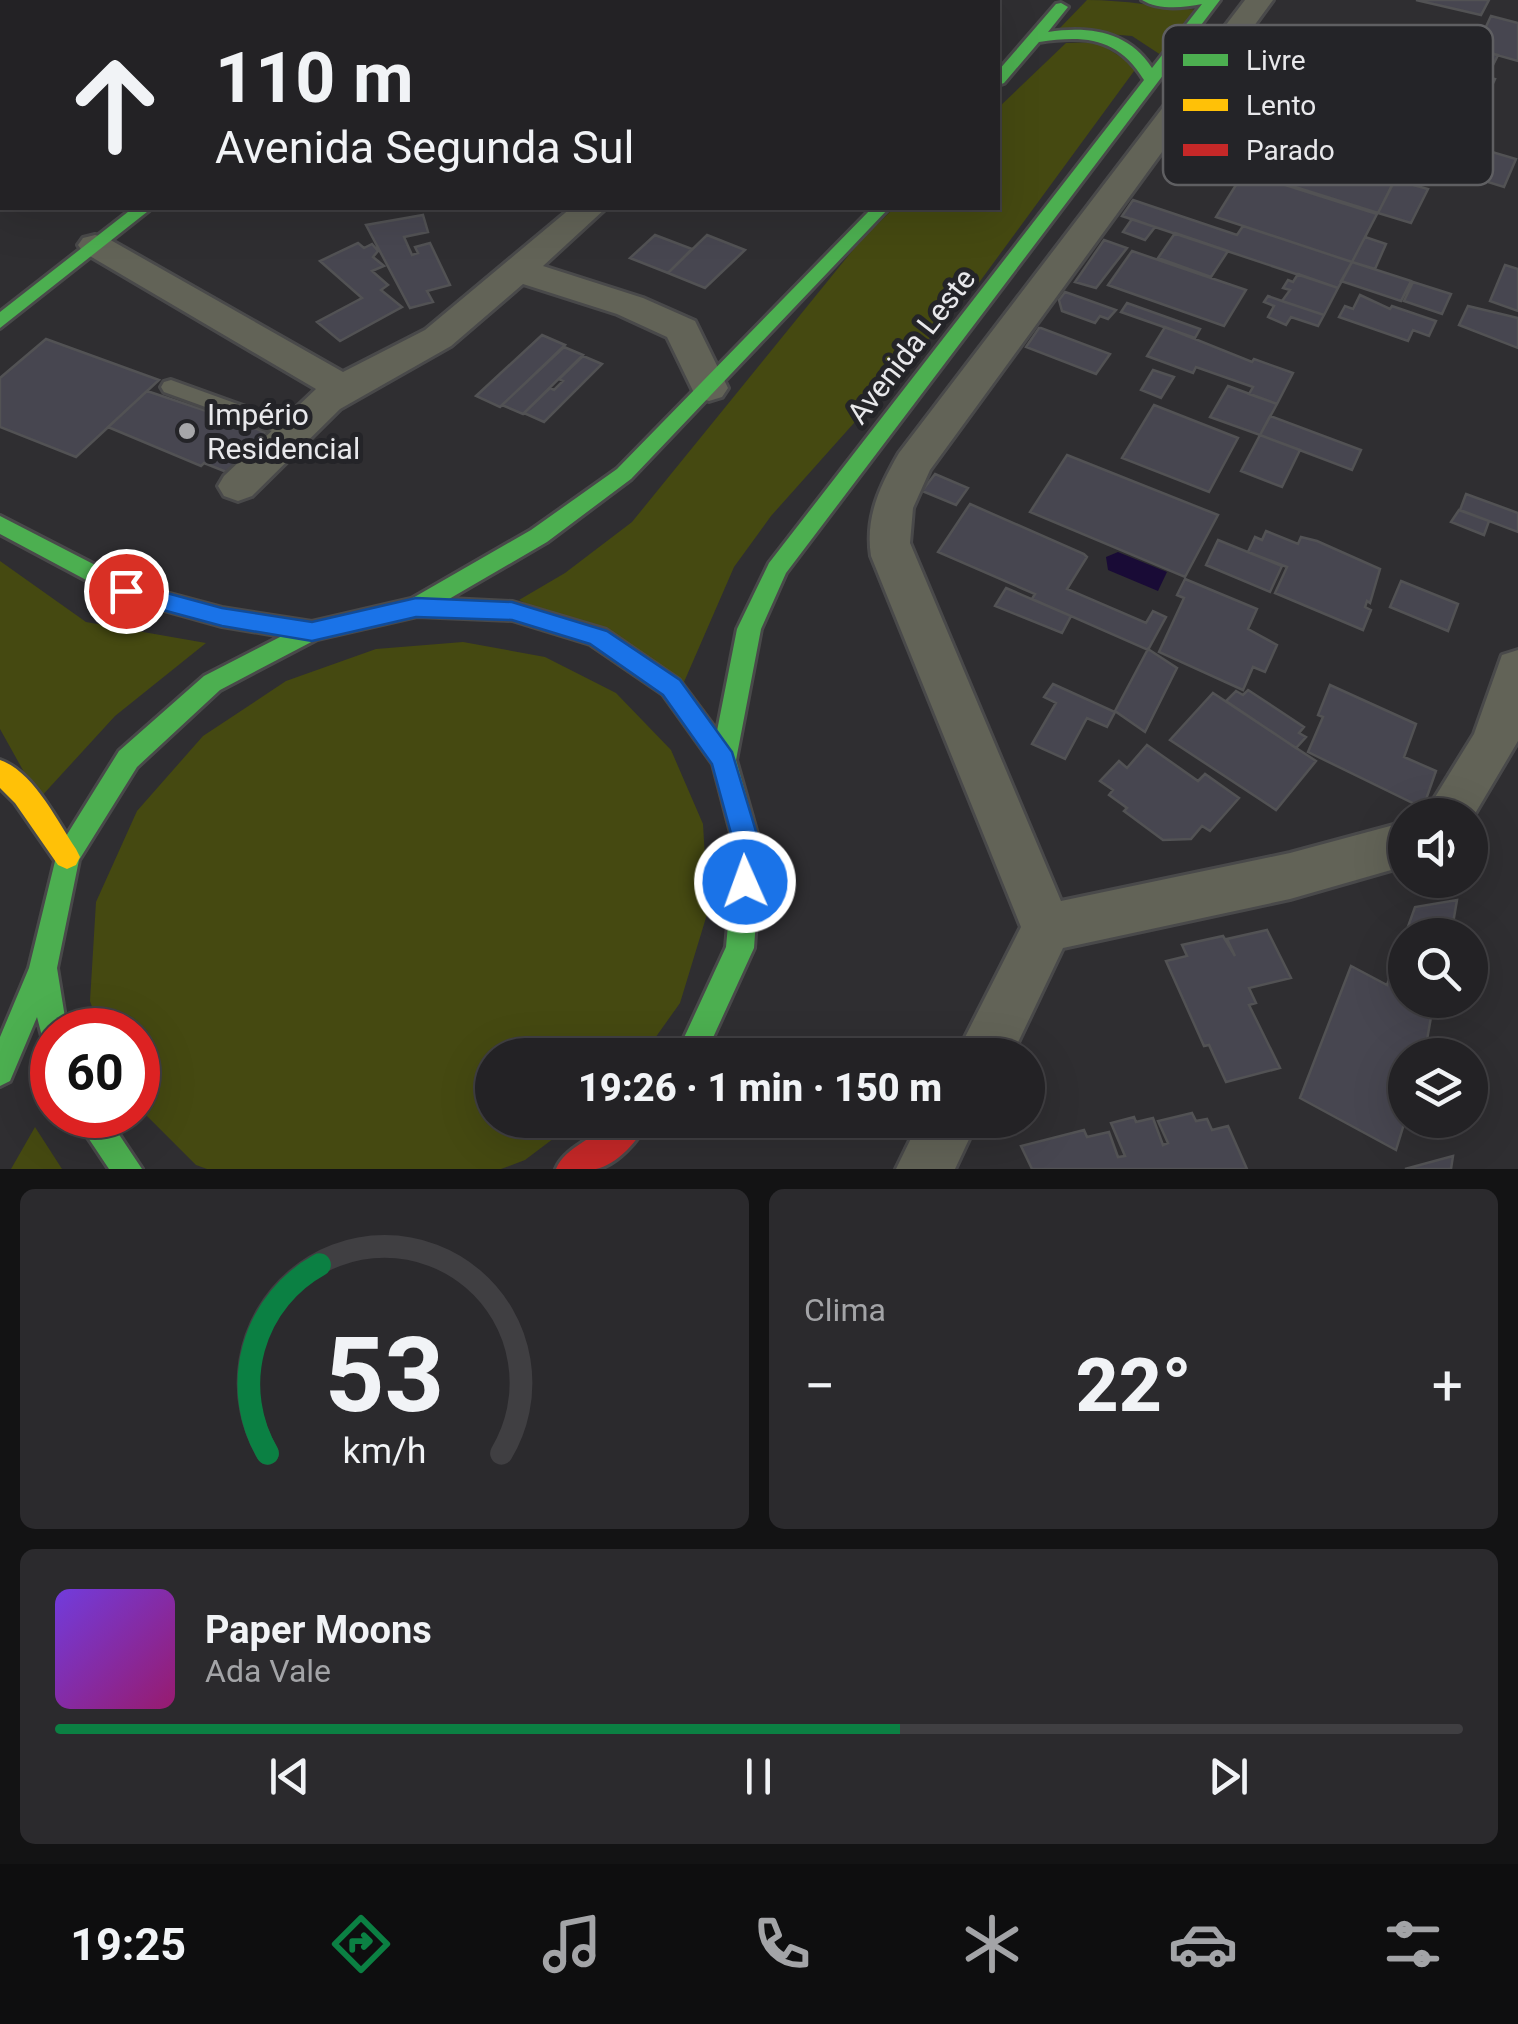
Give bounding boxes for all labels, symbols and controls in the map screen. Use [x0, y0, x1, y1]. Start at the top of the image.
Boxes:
legend [1163, 25, 1493, 185]
text: 110 m [215, 37, 414, 119]
icon: ahead [50, 40, 180, 170]
text: Livre [1246, 44, 1306, 77]
text: Lento [1246, 89, 1316, 122]
text: Avenida Segunda Sul [215, 121, 634, 174]
text: Parado [1246, 134, 1335, 167]
street label: Avenida Leste [840, 262, 982, 430]
place label: Império Residencial [207, 397, 360, 466]
marker: Império Residencial [176, 420, 198, 442]
pin [84, 549, 169, 634]
icon: arrive [99, 564, 154, 619]
map controls [1388, 798, 1488, 1138]
button: sound [1388, 798, 1488, 898]
position arrow [693, 830, 797, 934]
button: search [1388, 918, 1488, 1018]
speed limit sign: 60 [30, 1008, 160, 1138]
button: layers [1388, 1038, 1488, 1138]
text: 19:26 · 1 min · 150 m [578, 1066, 942, 1110]
text: Clima [804, 1291, 886, 1329]
text: 53 [325, 1315, 444, 1436]
text: 22° [1076, 1341, 1192, 1429]
text: − [804, 1354, 835, 1418]
text: + [1432, 1354, 1463, 1418]
text: km/h [343, 1430, 426, 1472]
text: Paper Moons [205, 1608, 432, 1652]
text: Ada Vale [205, 1652, 331, 1690]
icon: previous [262, 1749, 317, 1804]
icon: pause [731, 1749, 786, 1804]
icon: next [1201, 1749, 1256, 1804]
icon: directions [326, 1909, 396, 1979]
icon: music [537, 1909, 607, 1979]
icon: phone [747, 1909, 817, 1979]
icon: climate [957, 1909, 1027, 1979]
icon: car [1168, 1909, 1238, 1979]
icon: filters [1378, 1909, 1448, 1979]
text: 19:25 [70, 1918, 186, 1971]

